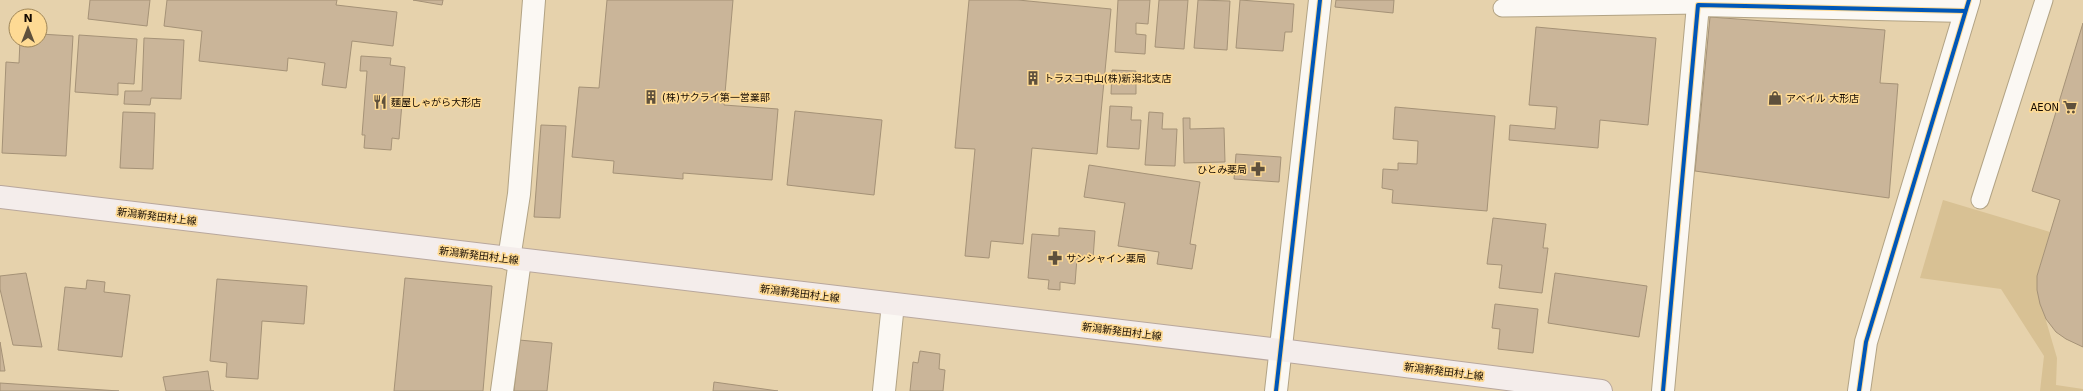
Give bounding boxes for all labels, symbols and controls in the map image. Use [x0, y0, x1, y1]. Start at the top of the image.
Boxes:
north arrow [8, 8, 48, 48]
text: N [23, 12, 33, 25]
building icon: トラスコ中山(株)新潟北支店 [1025, 70, 1041, 86]
place label: トラスコ中山(株)新潟北支店 [1044, 73, 1172, 84]
building icon: (株)サクライ第一営業部 [643, 89, 659, 105]
shop icon: アベイル 大形店 [1767, 90, 1783, 106]
place label: (株)サクライ第一営業部 [662, 92, 770, 103]
place label: アベイル 大形店 [1786, 93, 1859, 104]
restaurant icon: 麵屋しゃがら大形店 [372, 94, 388, 110]
place label: 麵屋しゃがら大形店 [391, 97, 481, 108]
supermarket icon: AEON [2062, 99, 2078, 115]
place label: AEON [2030, 102, 2059, 113]
pharmacy icon: ひとみ薬局 [1250, 161, 1266, 177]
place label: ひとみ薬局 [1197, 164, 1247, 175]
street label: 新潟新発田村上線 [117, 206, 197, 227]
street label: 新潟新発田村上線 [439, 245, 519, 266]
pharmacy icon: サンシャイン薬局 [1047, 250, 1063, 266]
place label: サンシャイン薬局 [1066, 253, 1146, 264]
street label: 新潟新発田村上線 [760, 283, 840, 304]
street label: 新潟新発田村上線 [1082, 321, 1162, 342]
street label: 新潟新発田村上線 [1404, 361, 1484, 382]

